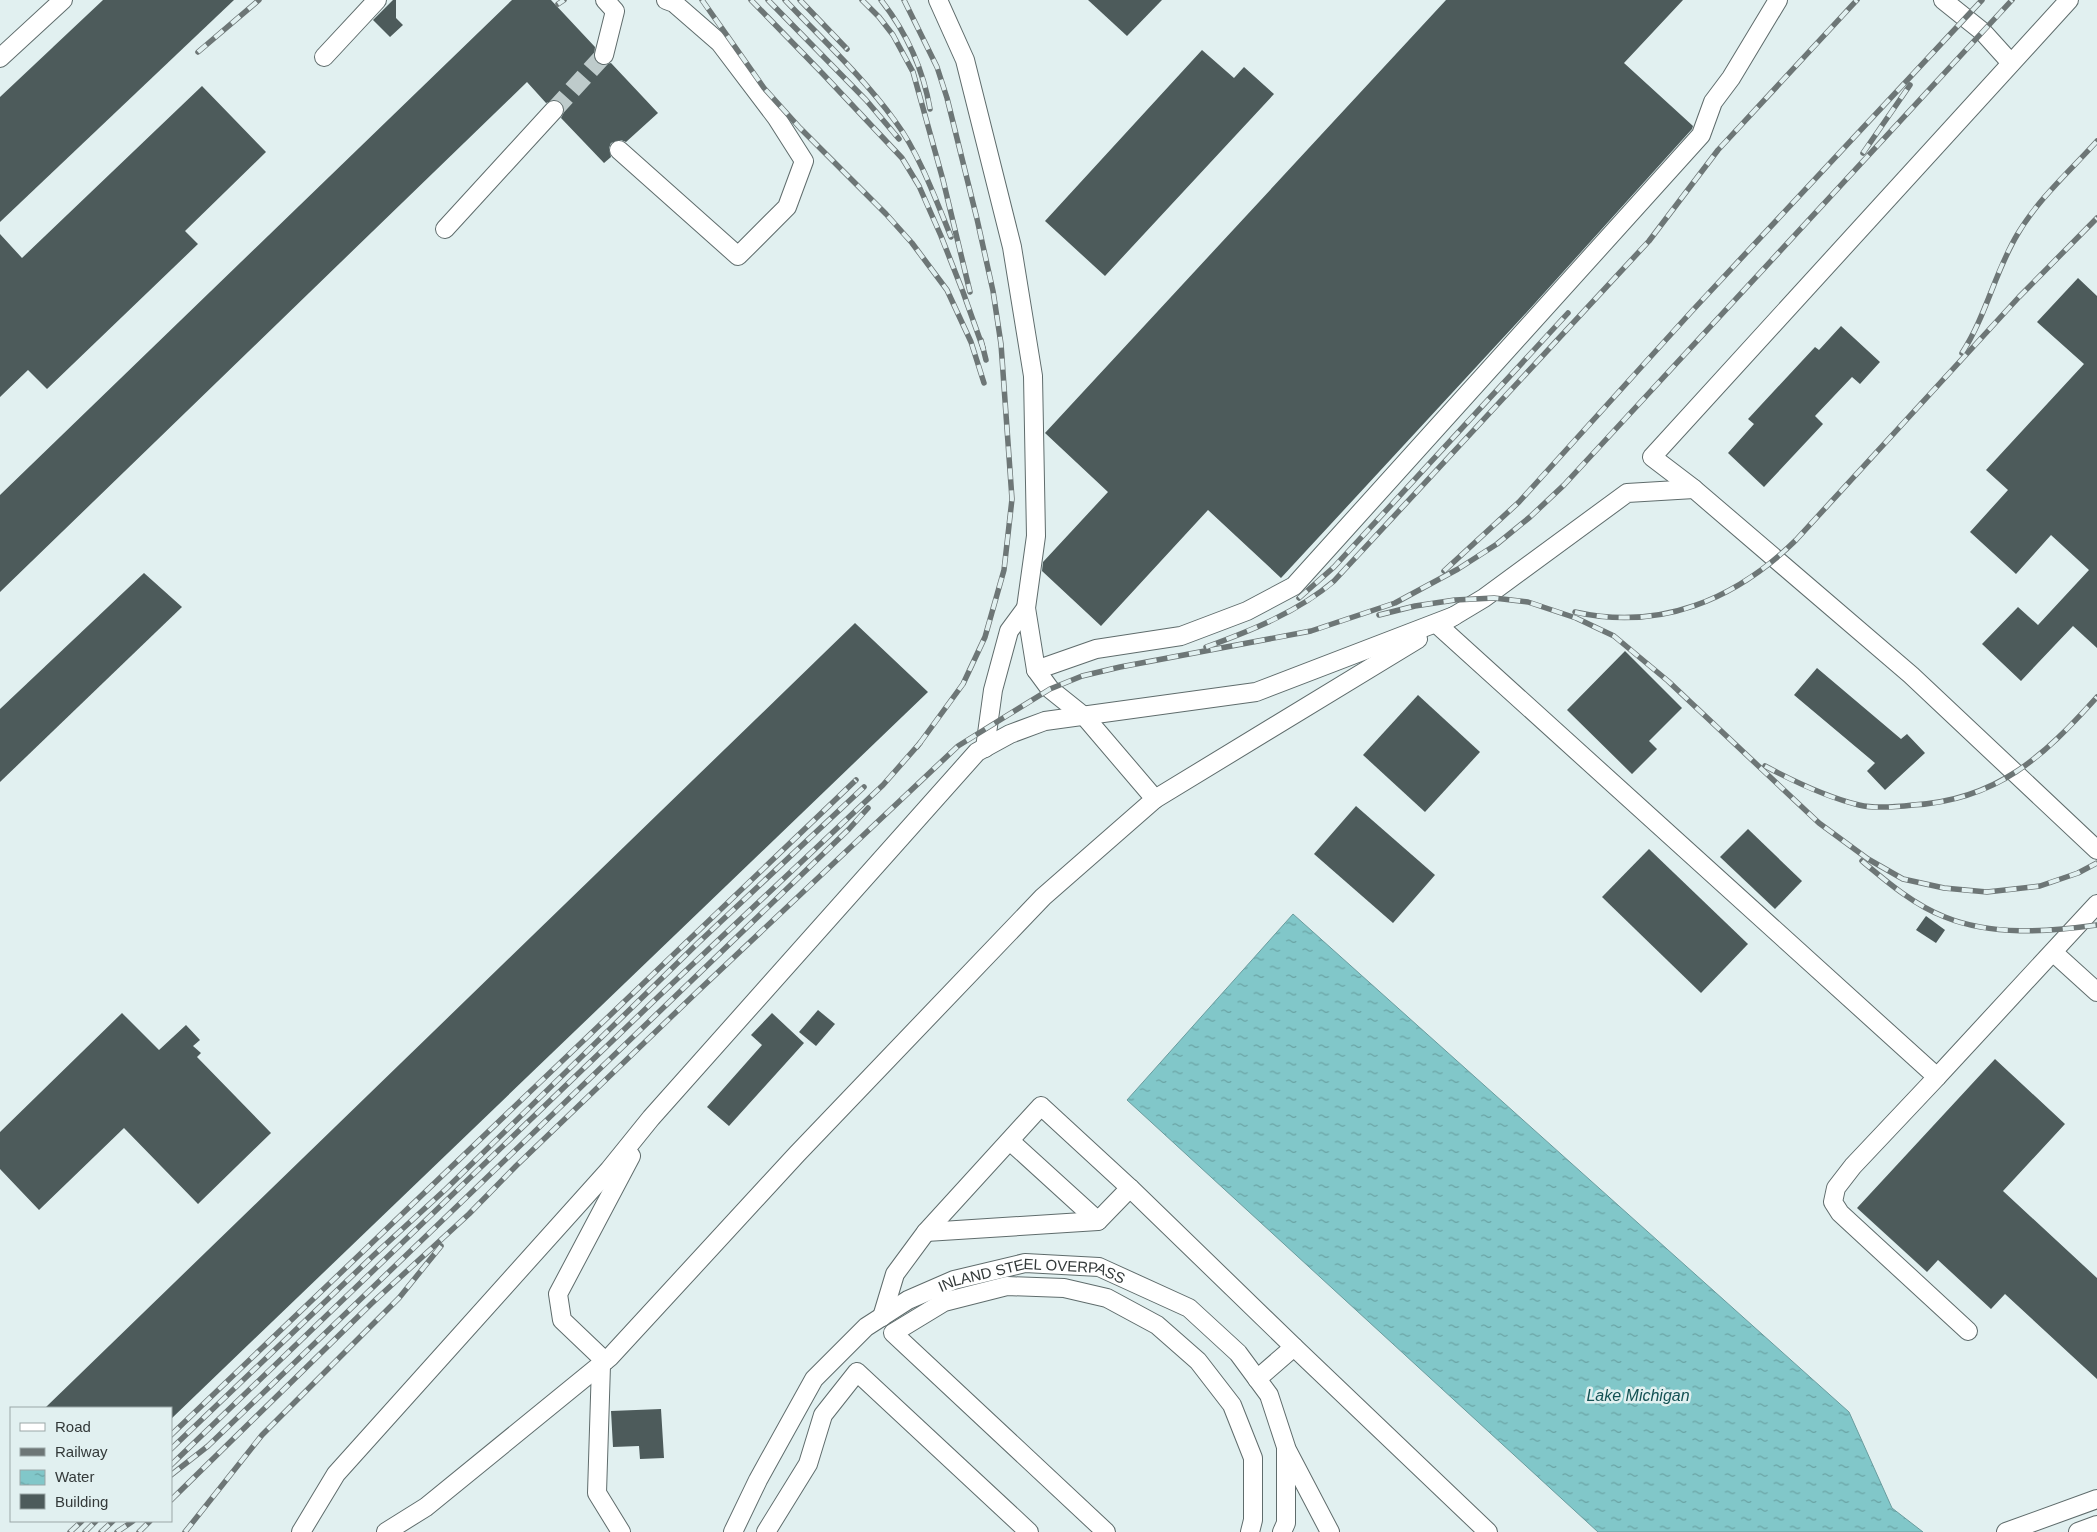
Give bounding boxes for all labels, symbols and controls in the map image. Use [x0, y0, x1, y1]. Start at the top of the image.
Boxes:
street label: INLAND STEEL OVERPASS [935, 1254, 1128, 1294]
water label: Lake Michigan [1586, 1387, 1690, 1404]
legend [10, 1407, 172, 1522]
text: Road [55, 1418, 91, 1435]
text: Railway [55, 1443, 108, 1460]
text: Water [55, 1468, 94, 1485]
text: Building [55, 1493, 108, 1510]

